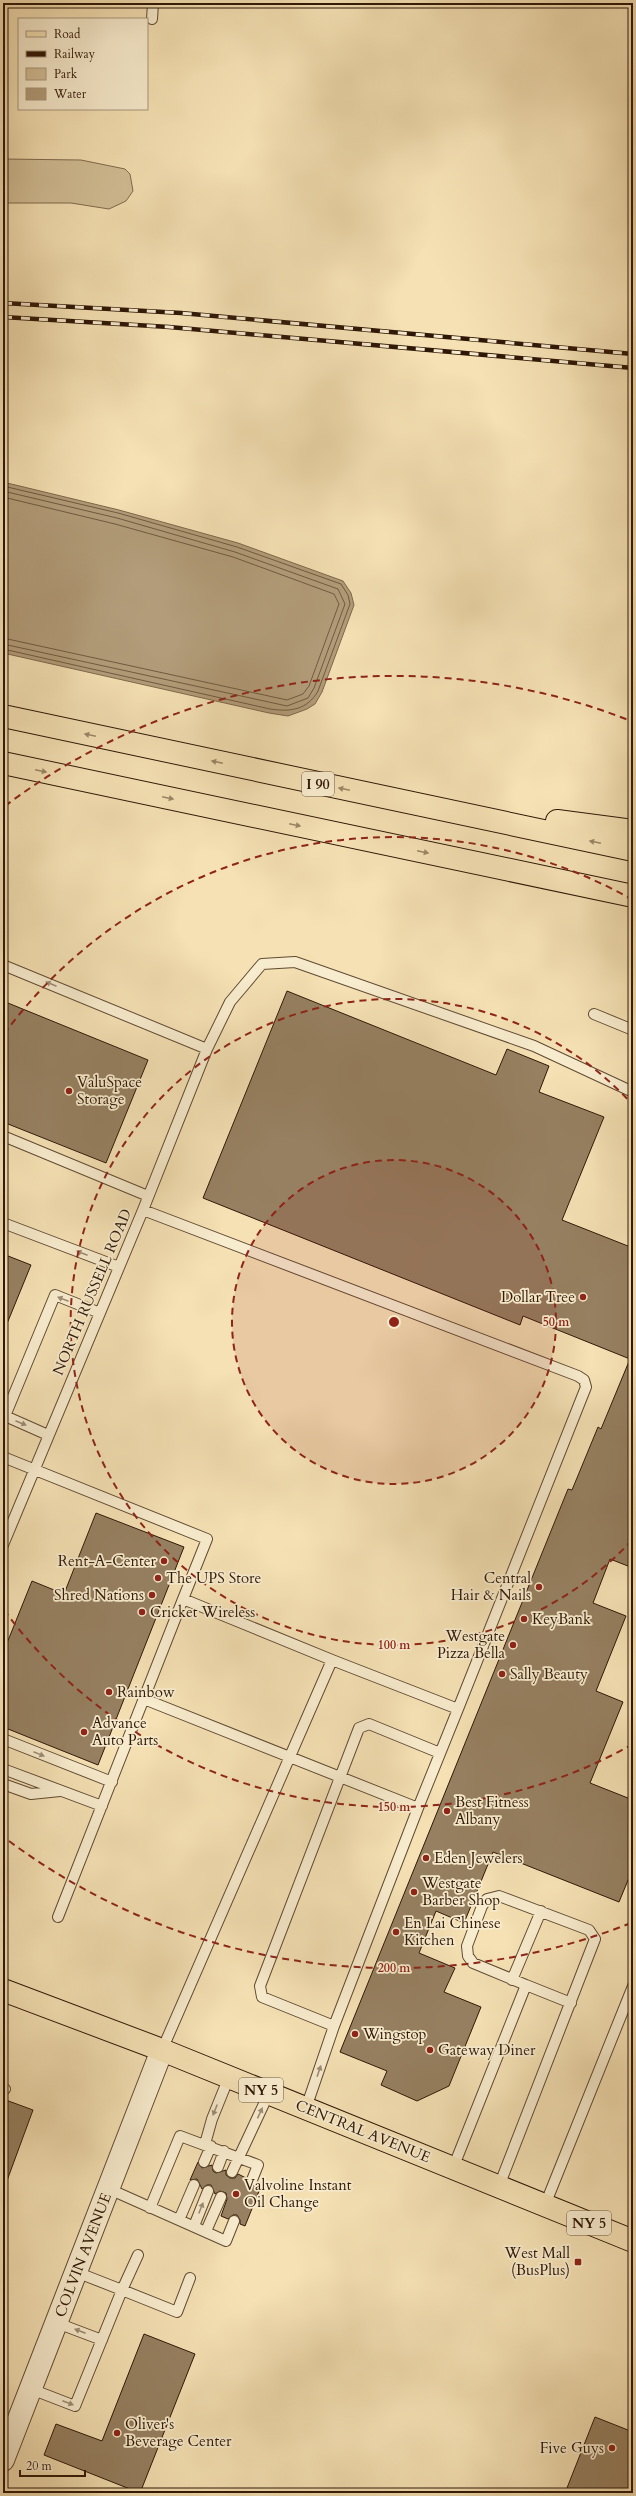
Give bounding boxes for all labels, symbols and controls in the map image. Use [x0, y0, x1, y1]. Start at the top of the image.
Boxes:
legend [18, 18, 148, 110]
text: Road [54, 26, 81, 42]
text: Railway [54, 46, 96, 62]
text: Park [54, 66, 78, 82]
text: Water [53, 86, 87, 102]
one-way arrow [84, 731, 96, 737]
one-way arrow [211, 759, 223, 765]
one-way arrow [35, 768, 47, 774]
road number: I 90 [302, 772, 334, 796]
one-way arrow [338, 786, 350, 792]
one-way arrow [162, 795, 174, 801]
one-way arrow [289, 822, 302, 828]
one-way arrow [589, 839, 601, 845]
one-way arrow [417, 849, 429, 855]
one-way arrow [44, 980, 56, 986]
place label: ValuSpace Storage [77, 1072, 142, 1109]
marker: ValuSpace Storage [64, 1086, 74, 1096]
street label: NORTH RUSSELL ROAD [48, 1206, 136, 1378]
one-way arrow [76, 1250, 88, 1256]
place label: Dollar Tree [501, 1287, 575, 1307]
marker: Dollar Tree [578, 1292, 588, 1302]
one-way arrow [57, 1295, 69, 1301]
text: 50 m [543, 1314, 570, 1330]
centre of rings [387, 1315, 401, 1329]
one-way arrow [16, 1421, 28, 1427]
place label: Rent-A-Center [58, 1551, 157, 1571]
marker: Rent-A-Center [159, 1556, 169, 1566]
place label: The UPS Store [166, 1568, 262, 1588]
place label: Central Hair & Nails [451, 1568, 531, 1605]
marker: The UPS Store [153, 1573, 163, 1583]
marker: Central Hair & Nails [534, 1582, 544, 1592]
place label: Shred Nations [54, 1585, 144, 1605]
marker: Shred Nations [147, 1590, 157, 1600]
place label: Cricket Wireless [150, 1602, 255, 1622]
marker: Cricket Wireless [137, 1607, 147, 1617]
place label: KeyBank [532, 1609, 591, 1629]
marker: KeyBank [519, 1614, 529, 1624]
place label: Westgate Pizza Bella [437, 1626, 506, 1663]
text: 100 m [378, 1637, 411, 1653]
marker: Westgate Pizza Bella [508, 1640, 518, 1650]
place label: Sally Beauty [510, 1664, 588, 1684]
marker: Sally Beauty [497, 1669, 507, 1679]
place label: Rainbow [117, 1682, 175, 1702]
marker: Rainbow [104, 1687, 114, 1697]
place label: Advance Auto Parts [92, 1713, 158, 1750]
marker: Advance Auto Parts [79, 1727, 89, 1737]
one-way arrow [34, 1751, 46, 1757]
place label: Best Fitness Albany [455, 1792, 529, 1829]
text: 150 m [378, 1799, 411, 1815]
marker: Best Fitness Albany [442, 1806, 452, 1816]
place label: Eden Jewelers [434, 1848, 522, 1868]
marker: Eden Jewelers [421, 1853, 431, 1863]
place label: Westgate Barber Shop [421, 1873, 500, 1910]
marker: Westgate Barber Shop [409, 1887, 419, 1897]
place label: En Lai Chinese Kitchen [404, 1913, 501, 1950]
marker: En Lai Chinese Kitchen [391, 1927, 401, 1937]
text: 200 m [378, 1960, 411, 1976]
place label: Wingstop [362, 2024, 427, 2044]
marker: Wingstop [350, 2029, 360, 2039]
place label: Gateway Diner [438, 2040, 536, 2060]
marker: Gateway Diner [425, 2045, 435, 2055]
one-way arrow [316, 2065, 322, 2077]
road number: NY 5 [239, 2078, 283, 2102]
street label: CENTRAL AVENUE [293, 2095, 433, 2167]
one-way arrow [212, 2104, 218, 2116]
one-way arrow [257, 2107, 263, 2118]
place label: Valvoline Instant Oil Change [244, 2175, 352, 2212]
marker: Valvoline Instant Oil Change [231, 2189, 241, 2199]
street label: COLVIN AVENUE [50, 2190, 116, 2320]
one-way arrow [198, 2202, 204, 2214]
road number: NY 5 [567, 2211, 611, 2235]
place label: West Mall (BusPlus) [504, 2243, 570, 2280]
marker: West Mall (BusPlus) [573, 2257, 583, 2267]
one-way arrow [73, 2328, 85, 2334]
one-way arrow [62, 2401, 74, 2407]
place label: Oliver's Beverage Center [125, 2414, 232, 2451]
marker: Oliver's Beverage Center [112, 2428, 122, 2438]
place label: Five Guys [540, 2438, 604, 2458]
marker: Five Guys [607, 2443, 617, 2453]
scale bar [20, 2452, 85, 2478]
text: 20 m [26, 2458, 53, 2474]

